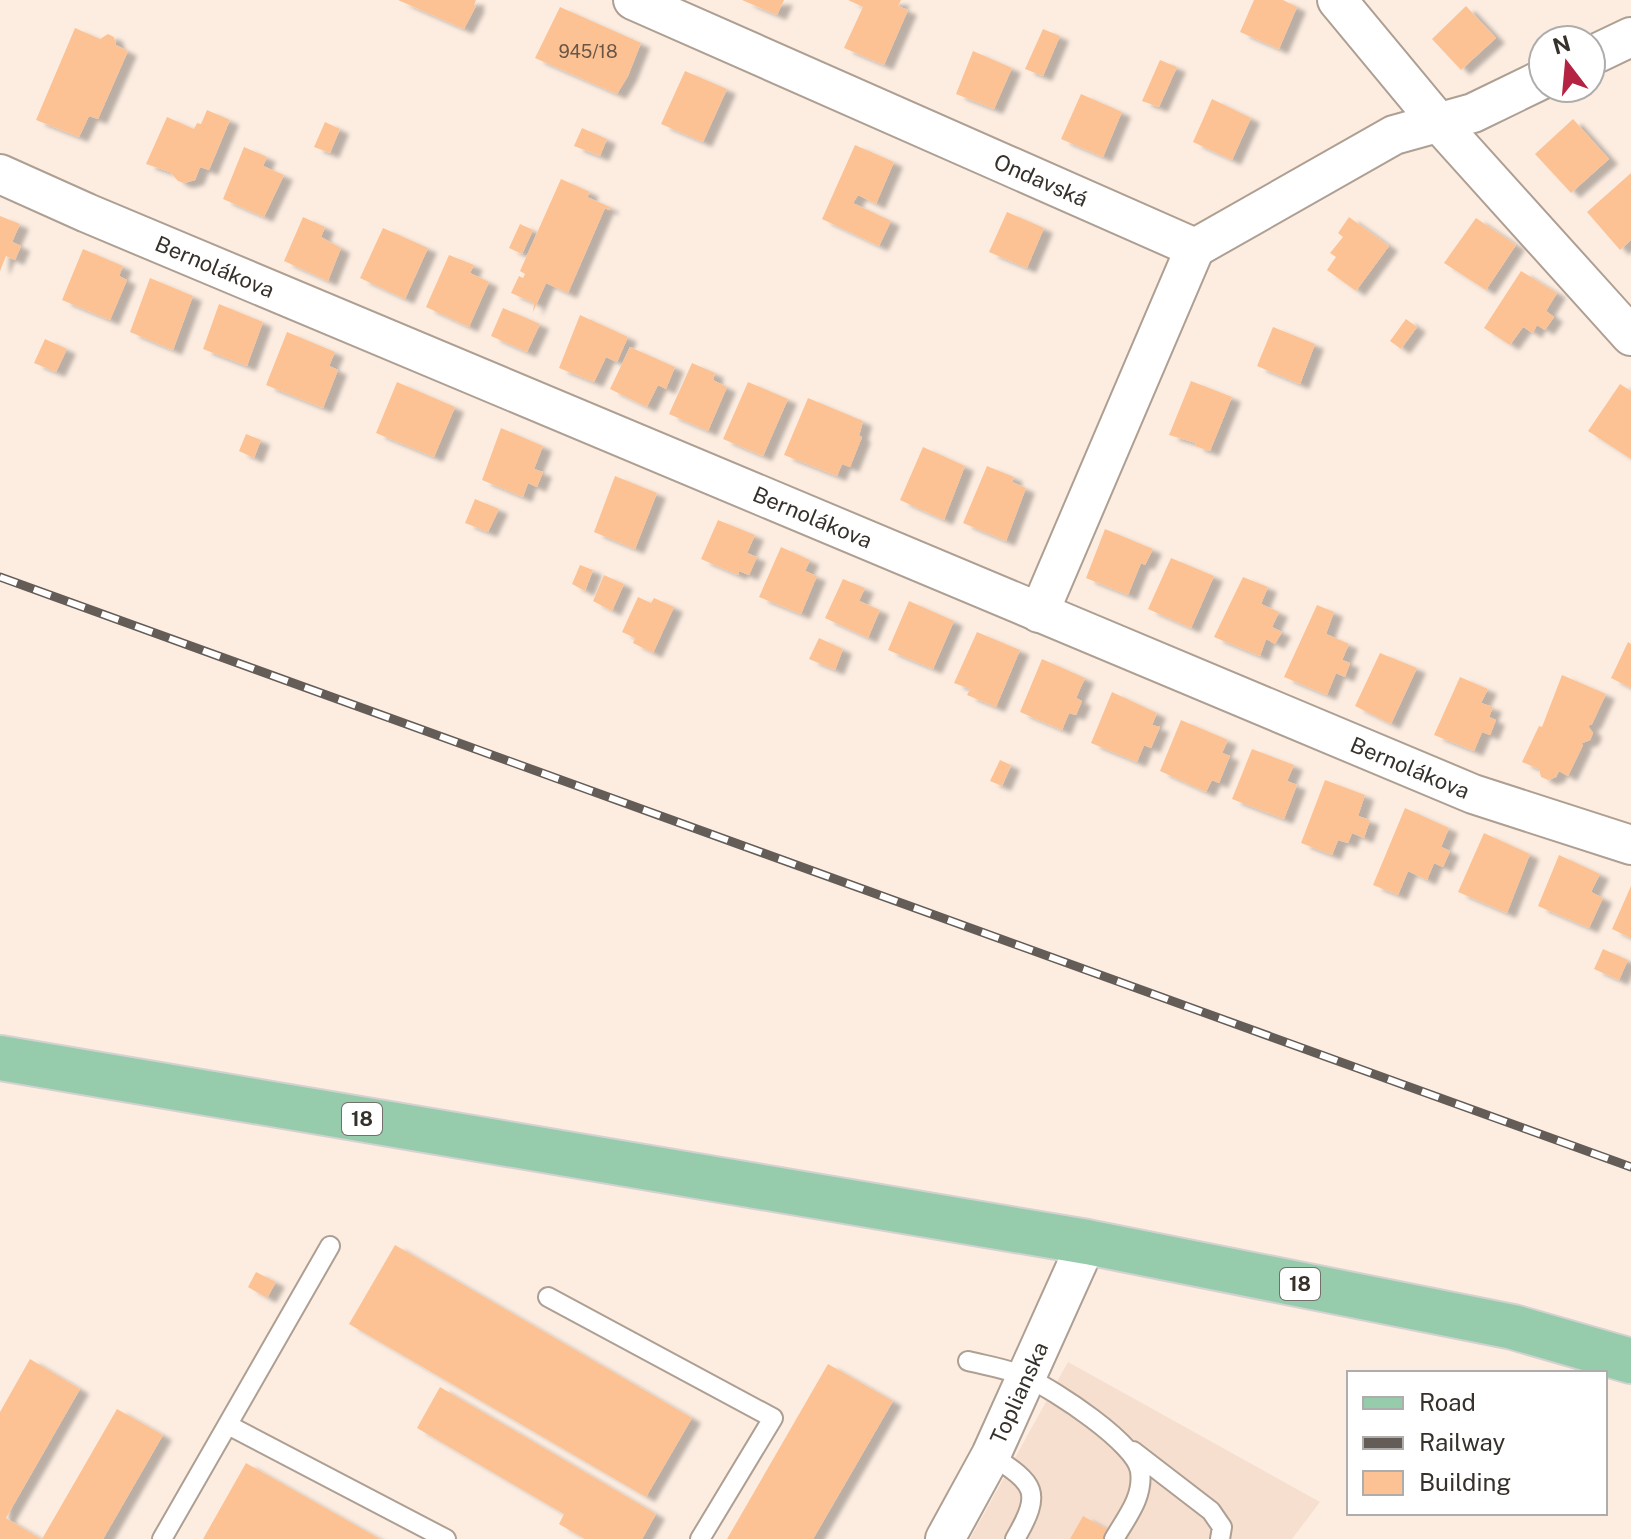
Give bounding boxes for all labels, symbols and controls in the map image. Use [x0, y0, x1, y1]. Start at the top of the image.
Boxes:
north arrow [1527, 24, 1607, 104]
text: N [1550, 30, 1573, 60]
house number: 945/18 [558, 41, 618, 62]
street label: Ondavská [990, 148, 1092, 212]
street label: Bernolákova [151, 230, 278, 303]
street label: Bernolákova [749, 481, 876, 554]
street label: Bernolákova [1347, 731, 1474, 804]
road number: 18 [342, 1103, 382, 1135]
road number: 18 [1280, 1268, 1320, 1300]
street label: Toplianska [985, 1338, 1053, 1448]
legend [1347, 1371, 1607, 1515]
text: Road [1419, 1388, 1476, 1416]
text: Railway [1419, 1428, 1505, 1456]
text: Building [1419, 1468, 1511, 1496]

